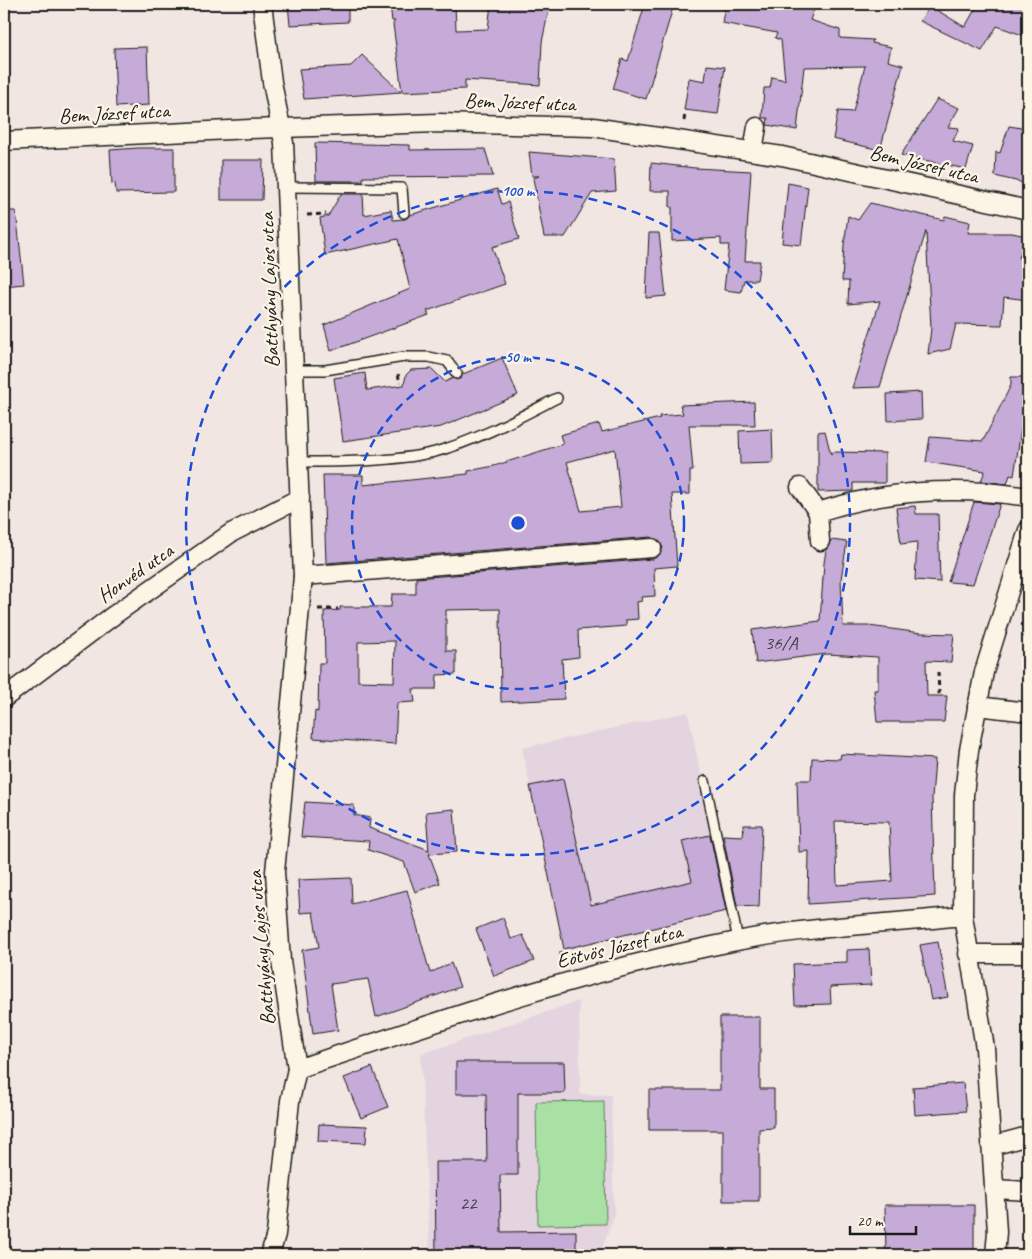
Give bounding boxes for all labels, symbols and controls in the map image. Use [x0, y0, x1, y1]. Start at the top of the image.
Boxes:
street label: Bem József utca [464, 87, 578, 117]
street label: Bem József utca [58, 97, 172, 129]
street label: Bem József utca [867, 139, 983, 190]
text: 100 m [502, 182, 536, 201]
street label: Batthyány Lajos utca [253, 210, 285, 368]
text: 50 m [505, 348, 532, 367]
centre of rings [509, 514, 527, 532]
street label: Honvéd utca [92, 537, 179, 609]
house number: 36/A [765, 631, 799, 655]
street label: Batthyány Lajos utca [241, 868, 281, 1027]
street label: Eötvös József utca [554, 917, 687, 974]
house number: 22 [459, 1191, 478, 1215]
scale bar [850, 1204, 916, 1236]
text: 20 m [857, 1212, 884, 1231]

